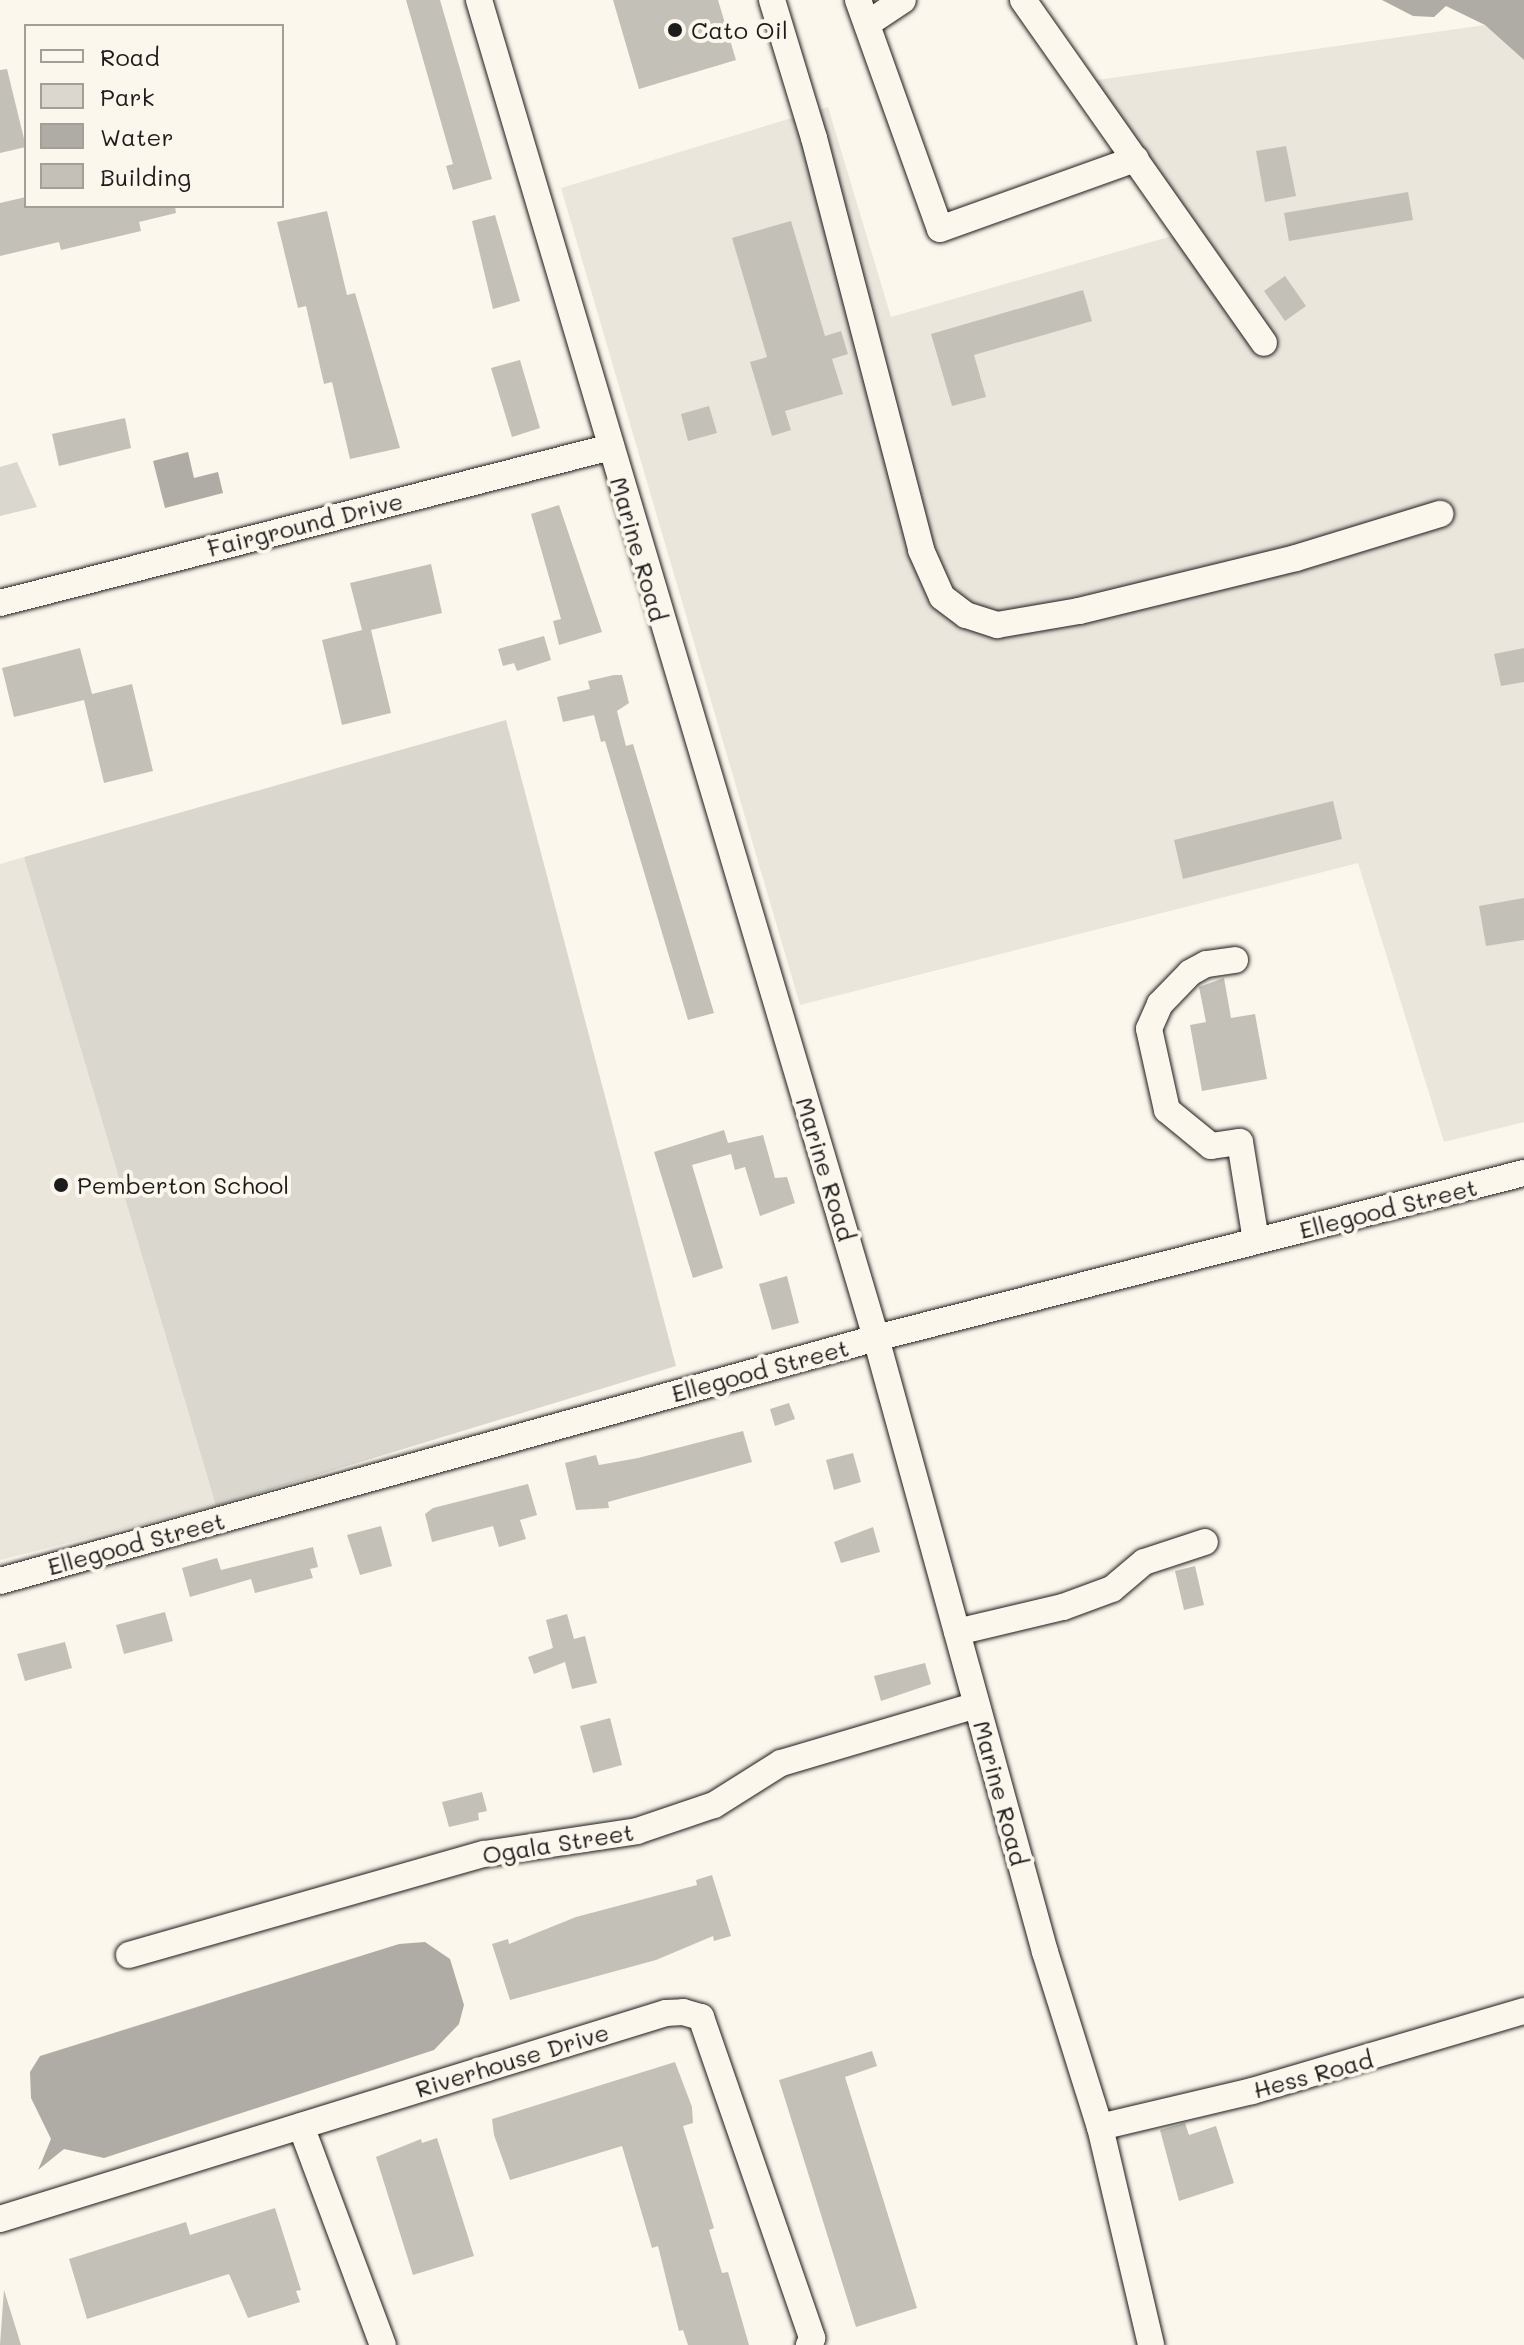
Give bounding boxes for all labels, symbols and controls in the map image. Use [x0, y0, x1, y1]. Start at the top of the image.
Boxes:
place label: Cato Oil [691, 16, 788, 44]
marker: Cato Oil [666, 21, 684, 39]
legend [24, 24, 284, 208]
text: Road [100, 41, 160, 72]
text: Park [100, 81, 154, 112]
text: Water [100, 121, 174, 152]
text: Building [100, 161, 191, 192]
street label: Marine Road [605, 473, 673, 625]
street label: Fairground Drive [204, 486, 406, 562]
street label: Marine Road [790, 1094, 862, 1244]
place label: Pemberton School [77, 1171, 289, 1199]
street label: Ellegood Street [1296, 1172, 1480, 1244]
marker: Pemberton School [52, 1176, 70, 1194]
street label: Ellegood Street [668, 1332, 852, 1408]
street label: Ellegood Street [44, 1505, 228, 1581]
street label: Marine Road [968, 1717, 1034, 1869]
street label: Ogala Street [480, 1817, 636, 1869]
street label: Riverhouse Drive [412, 2017, 612, 2103]
street label: Hess Road [1250, 2044, 1376, 2104]

